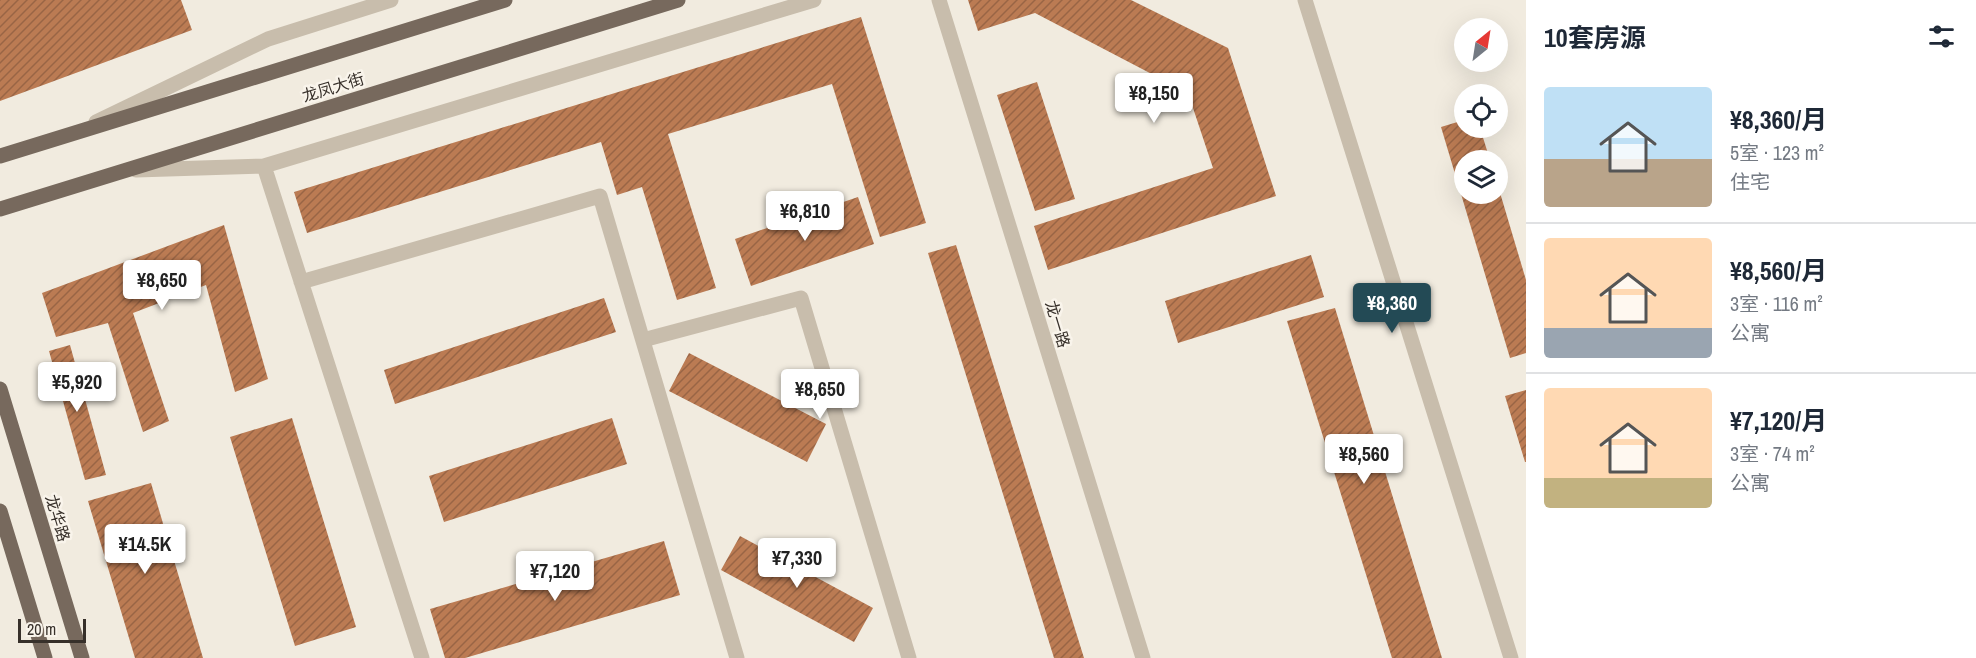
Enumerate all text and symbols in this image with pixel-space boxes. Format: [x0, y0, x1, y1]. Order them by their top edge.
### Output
north arrow [1454, 18, 1508, 72]
map controls [1454, 18, 1508, 204]
text: 10套房源 [1544, 20, 1646, 55]
icon: filters [1925, 20, 1958, 53]
street label: 龙凤大街 [299, 67, 367, 107]
pin: ¥8,150 [1105, 73, 1203, 124]
text: ¥8,150 [1129, 79, 1179, 106]
button: locate [1454, 84, 1508, 138]
text: ¥8,360/月 [1730, 102, 1827, 137]
icon: home [1592, 111, 1664, 183]
text: 5室 · 123 m² [1730, 139, 1824, 166]
button: layers [1454, 150, 1508, 204]
text: 住宅 [1730, 168, 1770, 195]
pin: ¥6,810 [756, 191, 854, 242]
text: ¥6,810 [780, 197, 830, 224]
text: ¥8,560/月 [1730, 253, 1827, 288]
pin: ¥8,650 [113, 260, 211, 311]
icon: home [1592, 262, 1664, 334]
text: ¥8,650 [137, 266, 187, 293]
pin: ¥8,360 [1343, 283, 1441, 334]
text: ¥8,360 [1367, 289, 1417, 316]
text: 3室 · 116 m² [1730, 290, 1823, 317]
street label: 龙一路 [1040, 298, 1076, 350]
text: 公寓 [1730, 319, 1770, 346]
pin: ¥5,920 [28, 362, 126, 413]
text: ¥5,920 [52, 368, 102, 395]
pin: ¥8,650 [771, 369, 869, 420]
text: ¥8,650 [795, 375, 845, 402]
text: ¥7,120/月 [1730, 403, 1827, 438]
icon: home [1592, 412, 1664, 484]
pin: ¥8,560 [1315, 434, 1413, 485]
text: ¥8,560 [1339, 440, 1389, 467]
text: 3室 · 74 m² [1730, 440, 1815, 467]
text: 公寓 [1730, 469, 1770, 496]
street label: 龙华路 [40, 492, 76, 544]
pin: ¥14.5K [96, 524, 194, 575]
text: ¥14.5K [119, 530, 171, 557]
pin: ¥7,330 [748, 538, 846, 589]
text: ¥7,330 [772, 544, 822, 571]
pin: ¥7,120 [506, 551, 604, 602]
text: ¥7,120 [530, 557, 580, 584]
scale bar [18, 616, 86, 644]
text: 20 m [27, 618, 56, 640]

